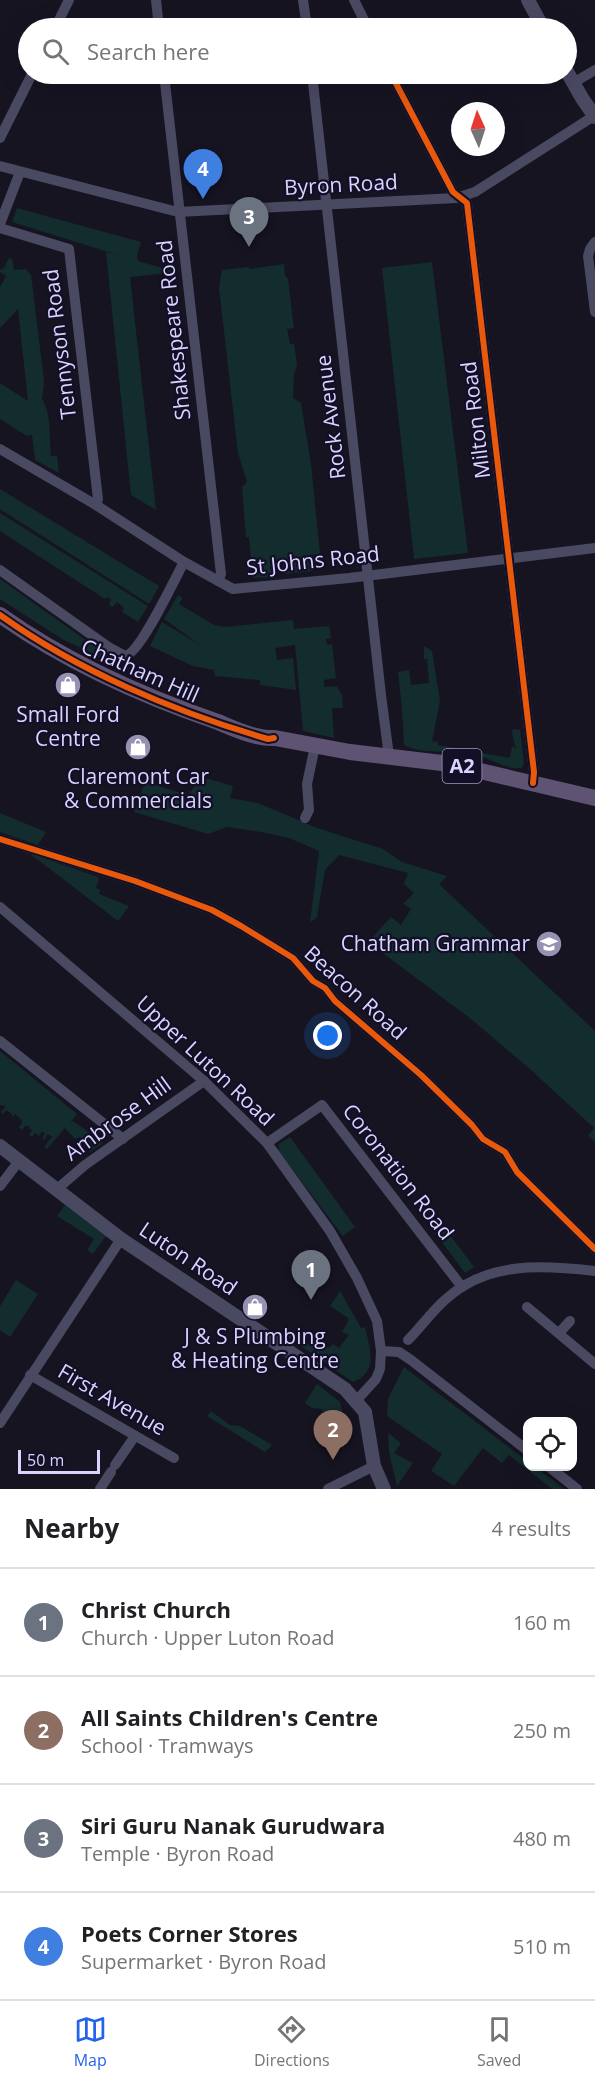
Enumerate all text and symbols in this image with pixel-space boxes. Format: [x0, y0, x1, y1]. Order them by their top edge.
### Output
search box [18, 18, 577, 84]
icon: search [39, 35, 72, 68]
text: Search here [87, 36, 210, 66]
north arrow [451, 102, 505, 156]
pin: 4 [184, 150, 222, 199]
street label: Byron Road [283, 167, 398, 201]
pin: 3 [230, 198, 268, 247]
street label: Shakespeare Road [150, 239, 196, 422]
street label: Tennyson Road [36, 268, 82, 421]
street label: Rock Avenue [308, 353, 352, 481]
street label: Milton Road [454, 360, 496, 480]
street label: St Johns Road [245, 539, 381, 581]
street label: Chatham Hill [77, 632, 204, 709]
shop icon: Small Ford Centre [53, 670, 83, 700]
place label: Small Ford Centre [16, 700, 120, 752]
shop icon: Claremont Car & Commercials [123, 732, 153, 762]
road number: A2 [442, 749, 482, 783]
place label: Claremont Car & Commercials [64, 762, 212, 814]
place label: Chatham Grammar [341, 929, 530, 957]
school or university icon: Chatham Grammar [534, 929, 564, 959]
street label: Beacon Road [299, 939, 413, 1046]
street label: Upper Luton Road [131, 989, 281, 1132]
your location [313, 1021, 342, 1050]
street label: Ambrose Hill [58, 1070, 176, 1166]
street label: Coronation Road [337, 1098, 461, 1245]
street label: Luton Road [134, 1215, 243, 1301]
pin: 1 [292, 1250, 330, 1300]
shop icon: J & S Plumbing & Heating Centre [240, 1292, 270, 1322]
place label: J & S Plumbing & Heating Centre [171, 1322, 339, 1374]
street label: First Avenue [53, 1357, 172, 1441]
pin: 2 [314, 1410, 352, 1460]
map controls [523, 1417, 577, 1471]
button: locate [523, 1417, 577, 1471]
scale bar [18, 1447, 100, 1474]
text: 50 m [27, 1449, 64, 1471]
text: Nearby [24, 1510, 119, 1546]
text: 4 results [491, 1515, 571, 1542]
text: Christ Church [81, 1594, 231, 1624]
text: 1 [38, 1609, 49, 1636]
text: 160 m [513, 1609, 571, 1636]
text: Church · Upper Luton Road [81, 1624, 335, 1651]
text: All Saints Children's Centre [81, 1702, 378, 1732]
text: 2 [38, 1717, 49, 1744]
text: 250 m [513, 1717, 571, 1744]
text: School · Tramways [81, 1732, 254, 1759]
text: Siri Guru Nanak Gurudwara [81, 1810, 385, 1840]
text: 3 [38, 1825, 49, 1852]
text: 480 m [513, 1825, 571, 1852]
text: Temple · Byron Road [81, 1840, 274, 1867]
text: Poets Corner Stores [81, 1918, 298, 1948]
text: 4 [38, 1933, 49, 1960]
text: 510 m [513, 1933, 571, 1960]
text: Supermarket · Byron Road [81, 1948, 327, 1975]
tab: Map [74, 2013, 107, 2071]
tab: Directions [254, 2013, 330, 2071]
tab: Saved [477, 2013, 521, 2071]

